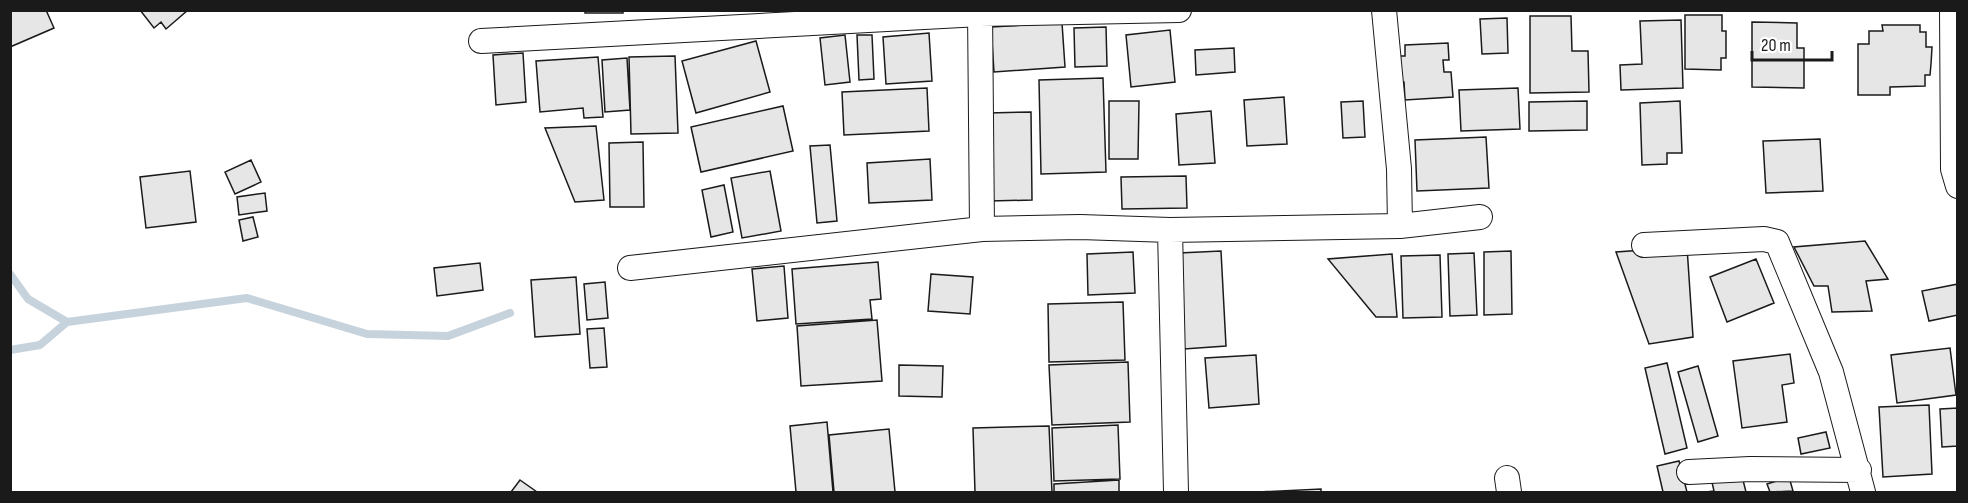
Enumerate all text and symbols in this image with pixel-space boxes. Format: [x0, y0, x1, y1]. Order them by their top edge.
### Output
scale bar [1752, 24, 1832, 62]
text: 20 m [1761, 35, 1791, 56]

